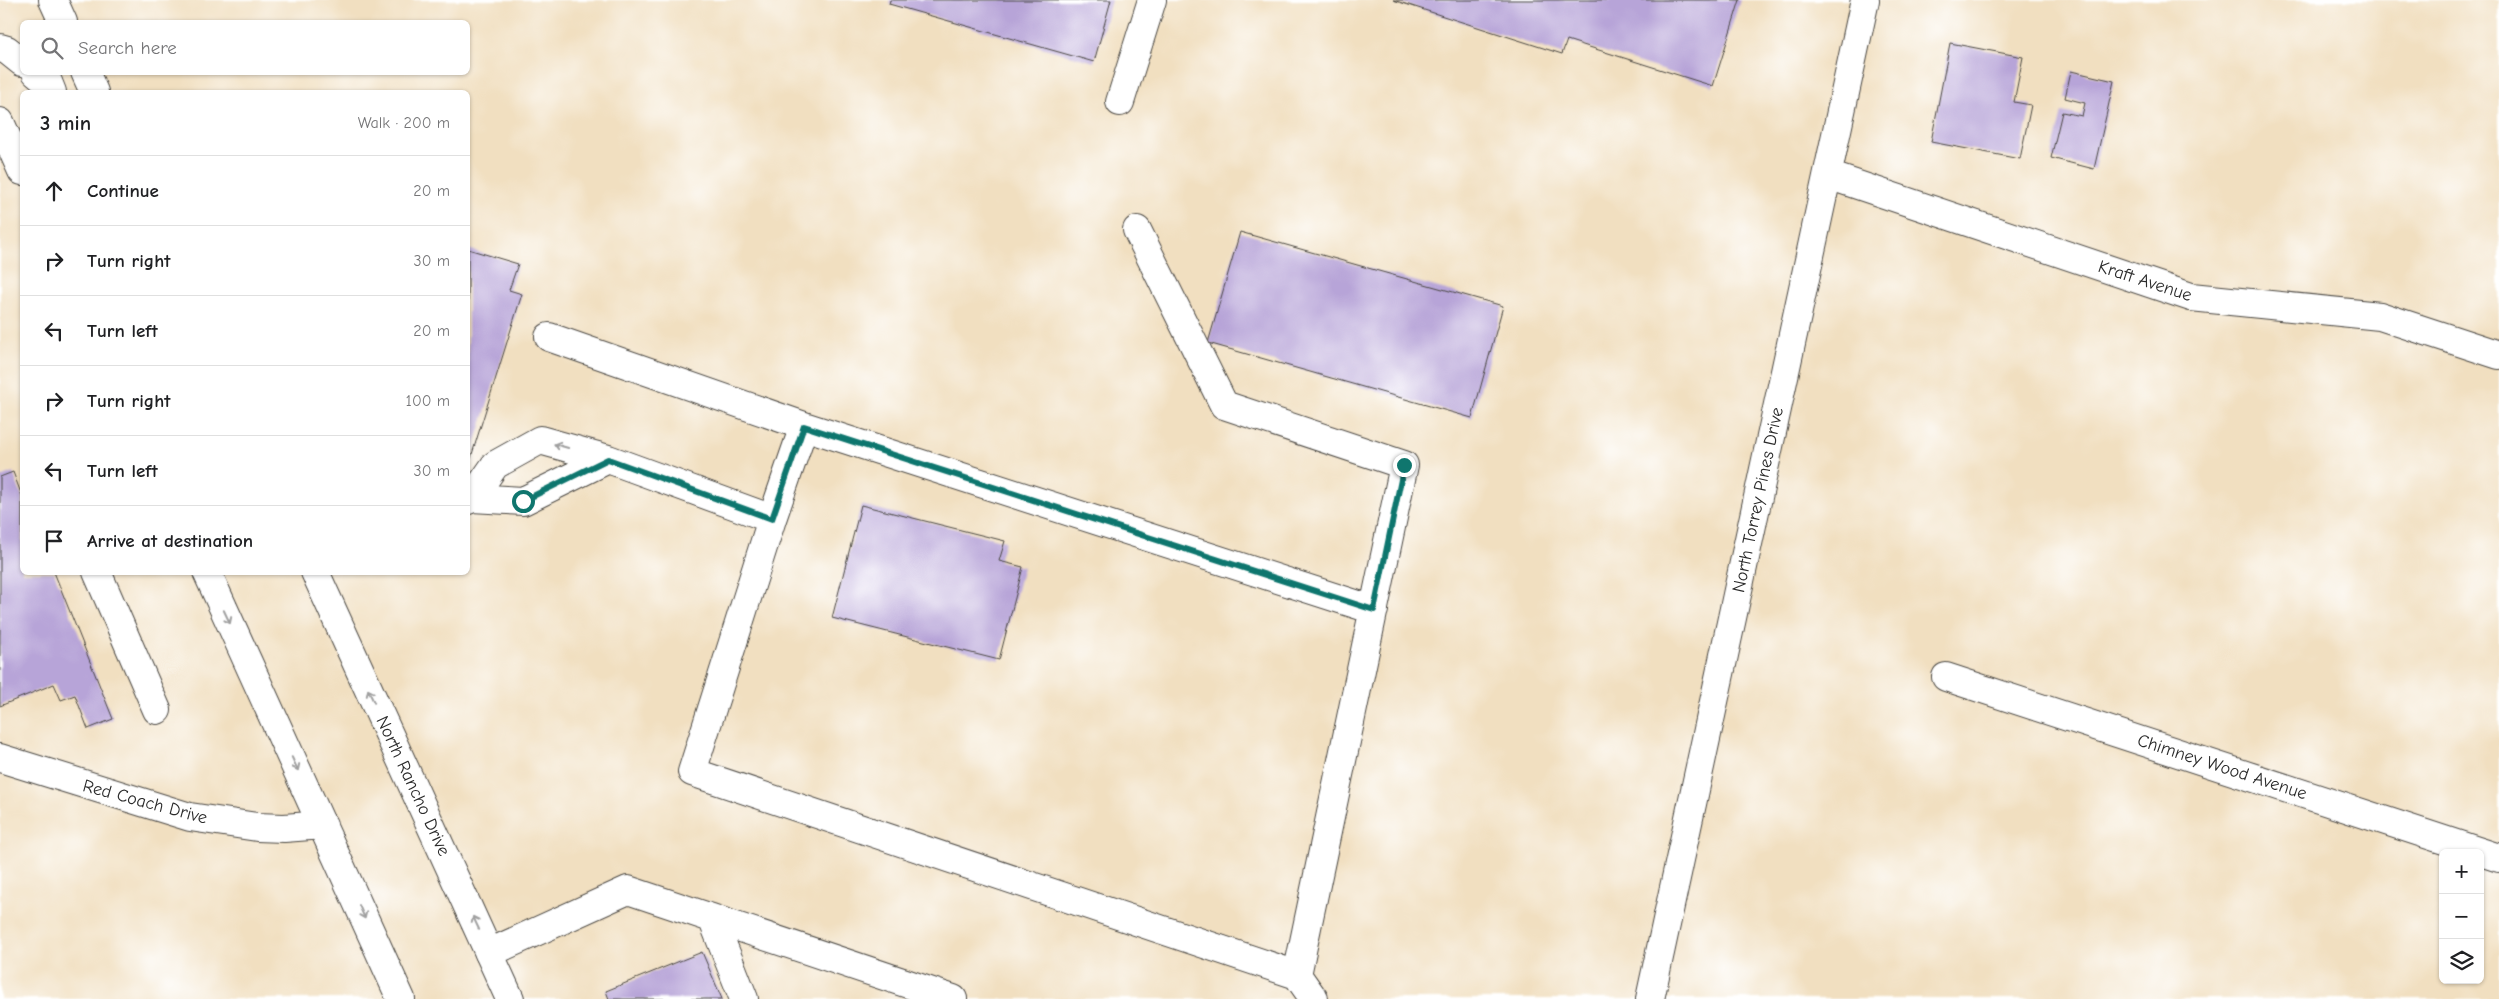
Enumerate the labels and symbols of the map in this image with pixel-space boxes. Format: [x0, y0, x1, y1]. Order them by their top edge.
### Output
street label: Kraft Avenue [2096, 256, 2194, 306]
street label: North Torrey Pines Drive [1728, 405, 1788, 595]
one-way arrow [554, 440, 570, 450]
route end [1393, 454, 1416, 477]
route start [512, 490, 535, 513]
one-way arrow [223, 609, 233, 624]
one-way arrow [366, 689, 376, 704]
street label: North Rancho Drive [371, 713, 455, 859]
street label: Chimney Wood Avenue [2135, 730, 2309, 804]
one-way arrow [291, 757, 301, 772]
street label: Red Coach Drive [80, 775, 210, 829]
one-way arrow [358, 904, 368, 919]
one-way arrow [470, 916, 480, 931]

